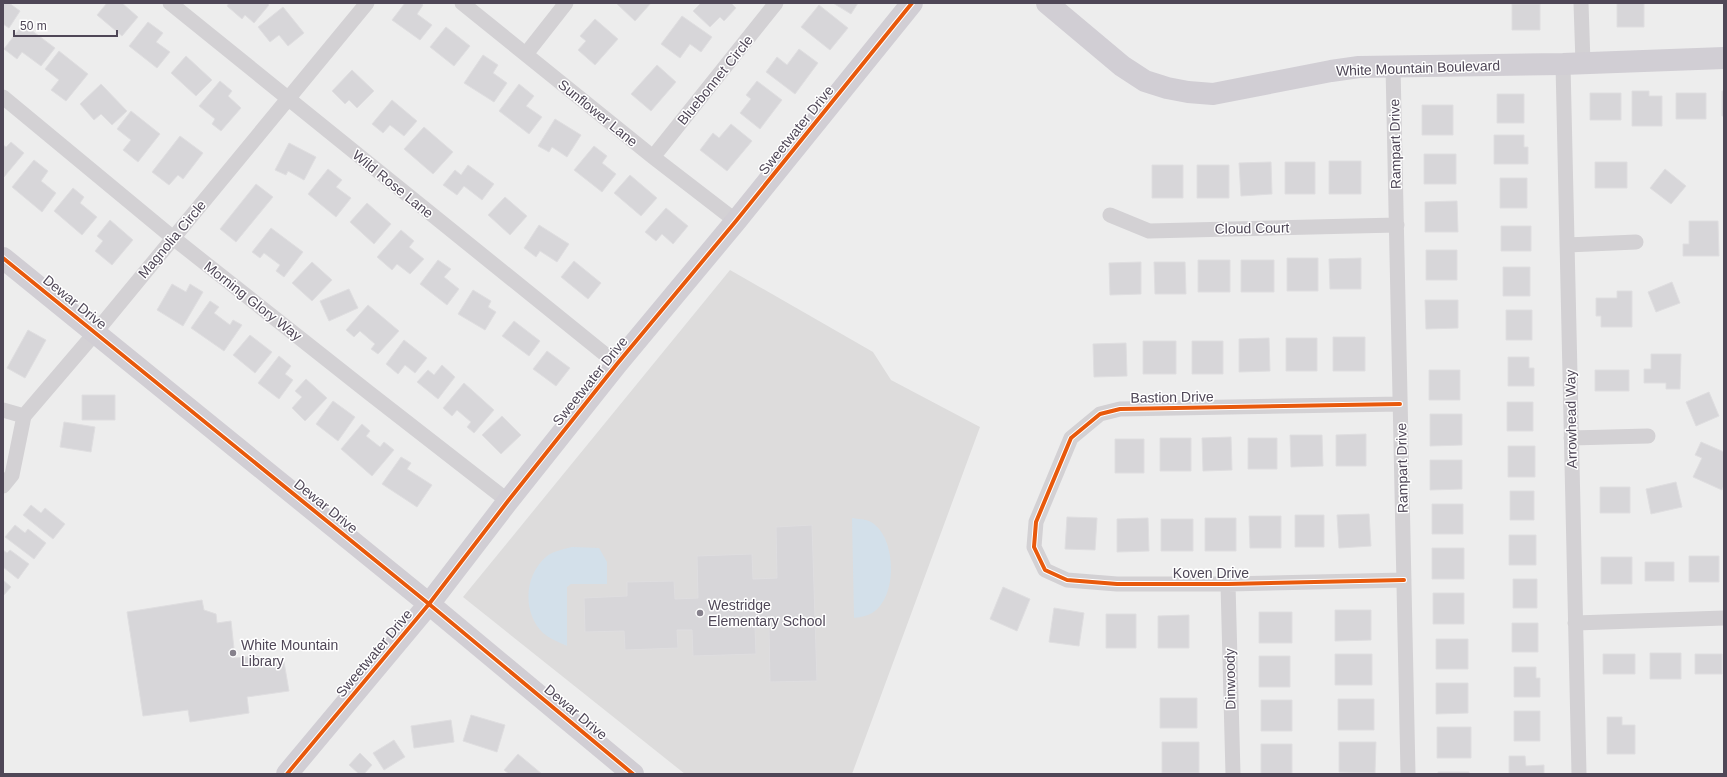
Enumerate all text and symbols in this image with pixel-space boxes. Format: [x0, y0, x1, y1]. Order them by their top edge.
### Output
scale bar [14, 12, 117, 38]
text: 50 m [20, 19, 47, 33]
street label: Bluebonnet Circle [674, 32, 756, 128]
street label: White Mountain Boulevard [1336, 57, 1500, 79]
street label: Sunflower Lane [555, 76, 641, 150]
street label: Sweetwater Drive [755, 82, 837, 178]
street label: Rampart Drive [1386, 99, 1404, 189]
street label: Wild Rose Lane [350, 147, 437, 221]
street label: Magnolia Circle [135, 197, 209, 281]
street label: Cloud Court [1215, 219, 1290, 237]
street label: Morning Glory Way [201, 258, 305, 344]
street label: Dewar Drive [40, 272, 110, 333]
street label: Sweetwater Drive [549, 333, 631, 429]
street label: Arrowhead Way [1562, 369, 1580, 469]
street label: Bastion Drive [1130, 388, 1214, 406]
street label: Rampart Drive [1393, 423, 1411, 513]
street label: Dewar Drive [291, 476, 361, 537]
street label: Koven Drive [1173, 565, 1249, 581]
place label: Westridge Elementary School [708, 597, 826, 629]
street label: Sweetwater Drive [333, 606, 416, 700]
marker: Westridge Elementary School [695, 608, 705, 618]
place label: White Mountain Library [241, 637, 338, 669]
marker: White Mountain Library [228, 648, 238, 658]
street label: Dinwoody [1221, 648, 1239, 710]
street label: Dewar Drive [541, 681, 611, 743]

